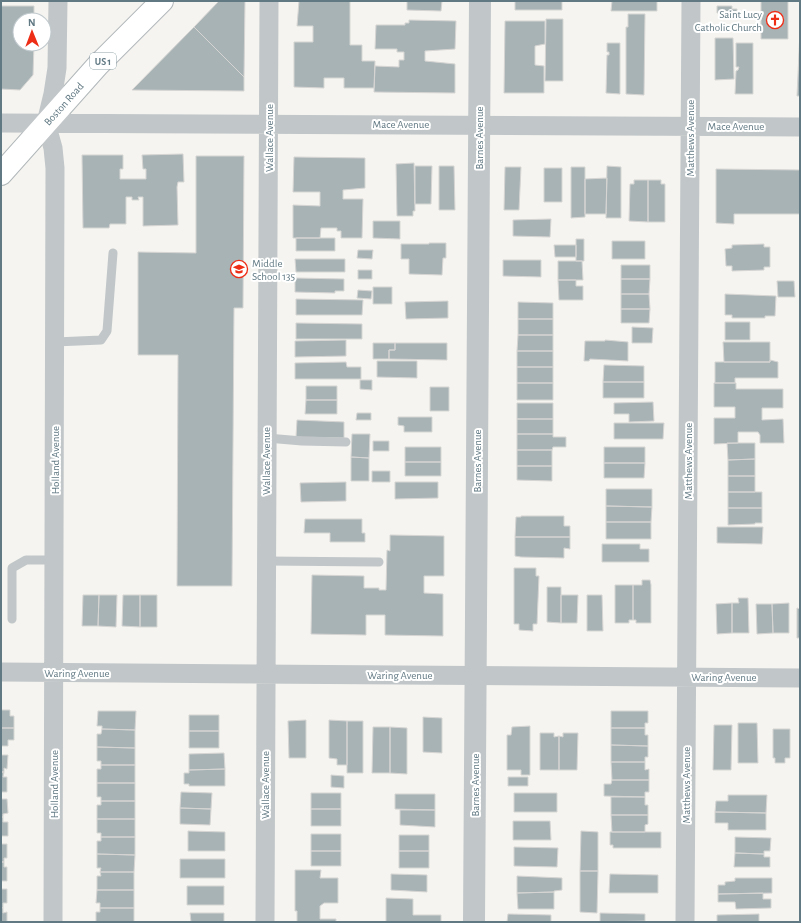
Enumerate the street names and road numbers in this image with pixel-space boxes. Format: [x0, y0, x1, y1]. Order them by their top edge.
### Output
road number: US 1 [90, 53, 116, 69]
street label: Boston Road [42, 80, 86, 128]
street label: Matthews Avenue [685, 100, 696, 176]
street label: Wallace Avenue [264, 104, 275, 172]
street label: Barnes Avenue [474, 106, 485, 170]
street label: Mace Avenue [373, 119, 429, 130]
street label: Mace Avenue [708, 121, 764, 132]
street label: Matthews Avenue [683, 423, 694, 499]
street label: Holland Avenue [50, 426, 61, 494]
street label: Wallace Avenue [261, 427, 272, 495]
street label: Barnes Avenue [472, 429, 483, 493]
street label: Waring Avenue [44, 668, 110, 679]
street label: Waring Avenue [367, 670, 433, 681]
street label: Waring Avenue [691, 672, 757, 683]
street label: Matthews Avenue [681, 747, 692, 823]
street label: Holland Avenue [49, 750, 60, 818]
street label: Wallace Avenue [260, 751, 271, 819]
street label: Barnes Avenue [470, 753, 481, 817]

